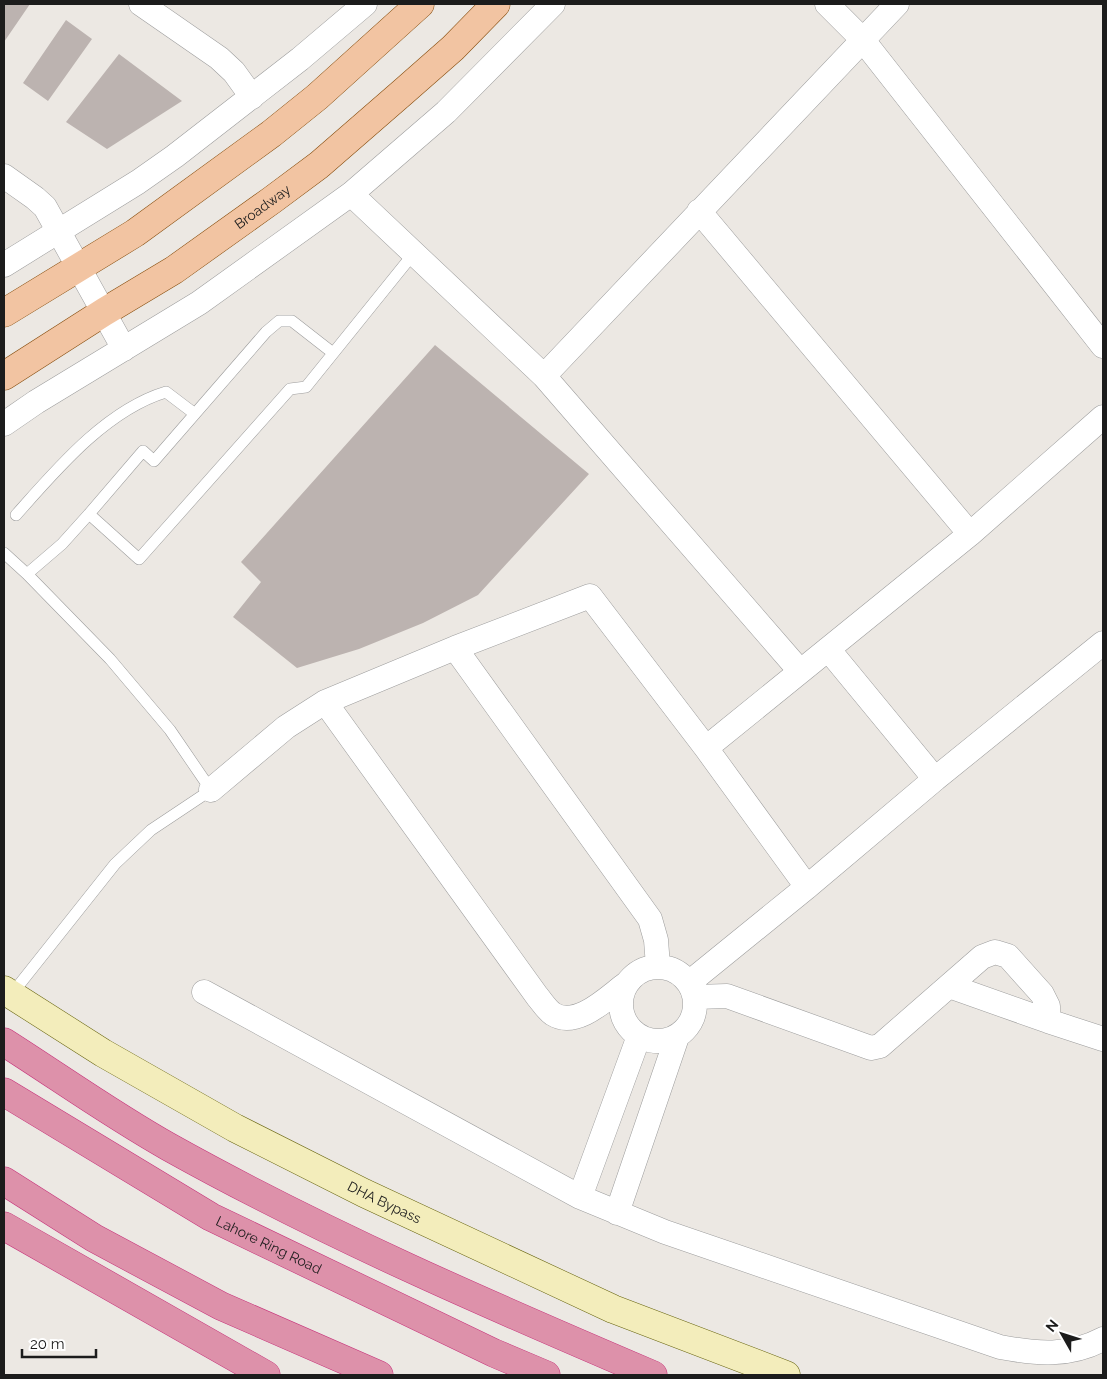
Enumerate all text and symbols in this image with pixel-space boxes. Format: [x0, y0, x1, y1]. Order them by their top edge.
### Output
street label: Broadway [231, 181, 294, 232]
street label: DHA Bypass [345, 1178, 424, 1227]
street label: Lahore Ring Road [214, 1213, 324, 1277]
north arrow [1037, 1309, 1087, 1359]
text: N [1042, 1317, 1061, 1335]
scale bar [22, 1326, 96, 1358]
text: 20 m [30, 1335, 65, 1353]

